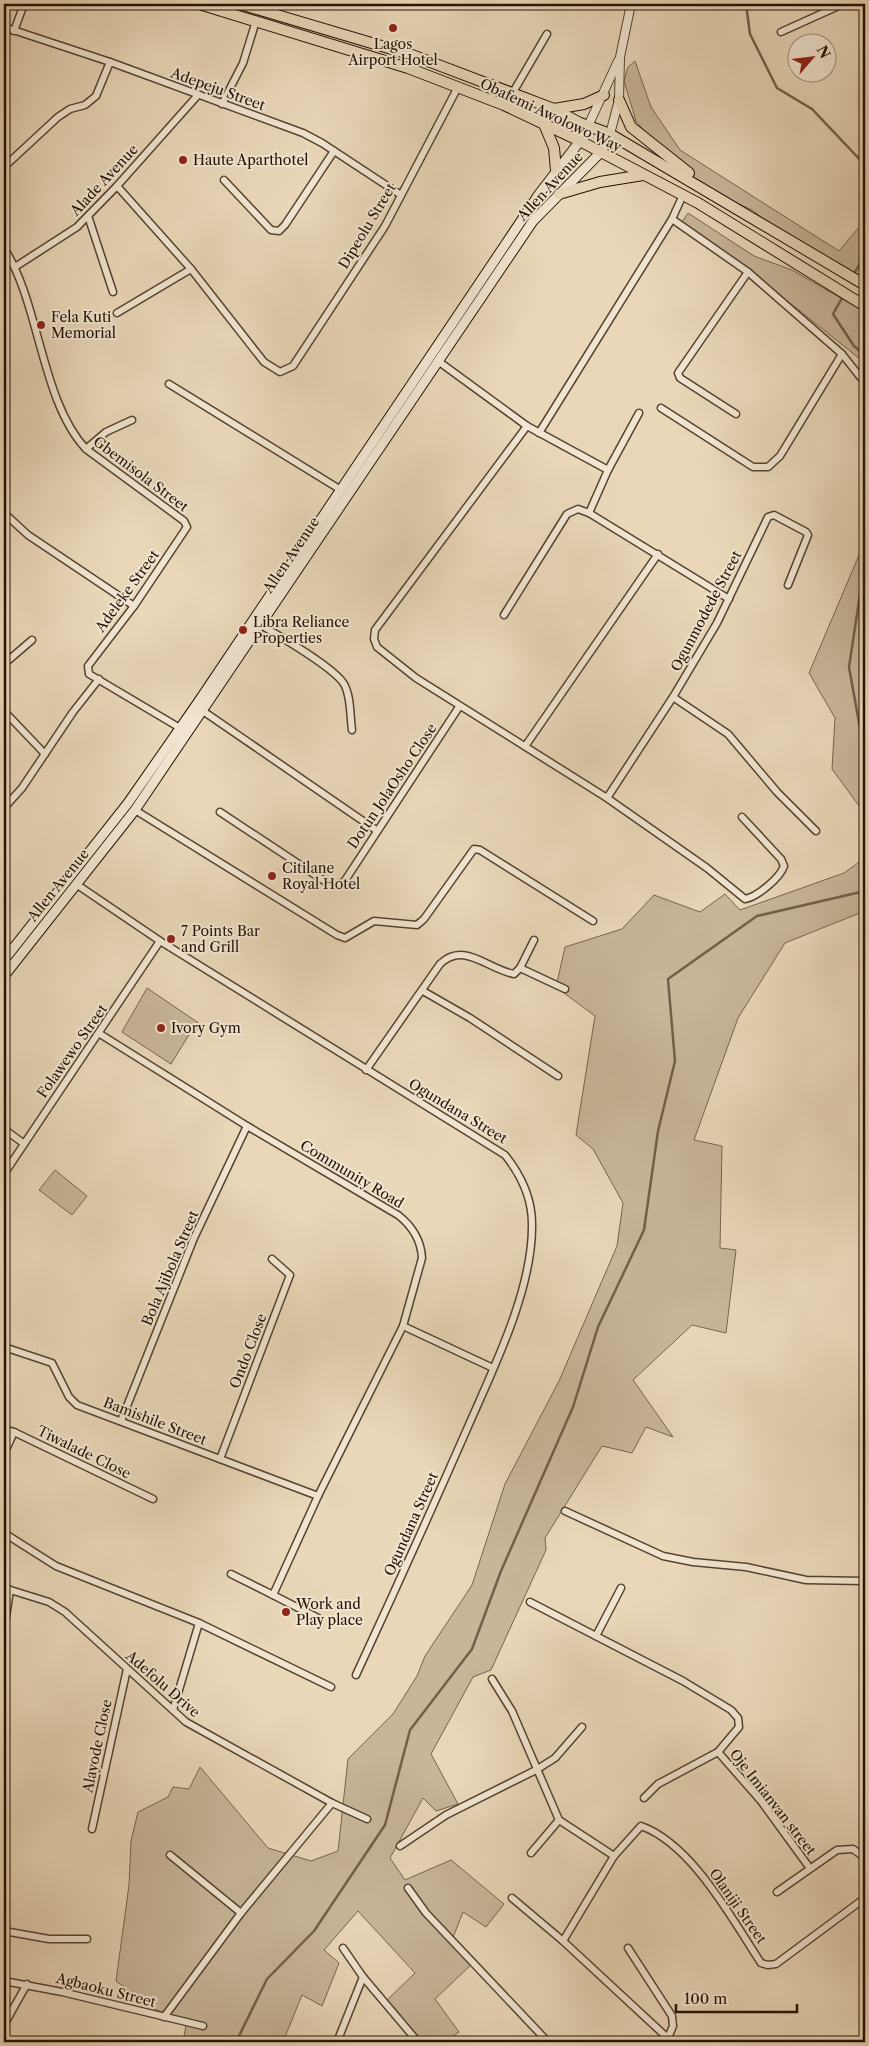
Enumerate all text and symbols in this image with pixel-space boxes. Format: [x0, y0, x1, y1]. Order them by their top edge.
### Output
marker: Lagos Airport Hotel [387, 22, 399, 34]
north arrow [786, 32, 836, 82]
place label: Lagos Airport Hotel [347, 35, 438, 69]
text: N [813, 42, 834, 61]
street label: Adepeju Street [167, 63, 268, 114]
street label: Obafemi Awolowo Way [477, 74, 625, 156]
street label: Alade Avenue [66, 140, 142, 220]
street label: Allen Avenue [513, 147, 587, 225]
place label: Haute Aparthotel [193, 151, 308, 169]
marker: Haute Aparthotel [177, 154, 189, 166]
street label: Dipeolu Street [334, 180, 400, 272]
place label: Fela Kuti Memorial [51, 308, 116, 342]
marker: Fela Kuti Memorial [35, 319, 47, 331]
street label: Gbemisola Street [90, 432, 192, 516]
street label: Allen Avenue [258, 513, 323, 597]
street label: Adeleke Street [91, 546, 163, 636]
street label: Ogunmodede Street [667, 548, 745, 674]
place label: Libra Reliance Properties [253, 613, 350, 647]
marker: Libra Reliance Properties [237, 624, 249, 636]
street label: Dotun JolaOsho Close [343, 720, 441, 852]
street label: Allen Avenue [23, 845, 93, 926]
place label: Citilane Royal Hotel [282, 859, 360, 893]
marker: Citilane Royal Hotel [266, 870, 278, 882]
place label: 7 Points Bar and Grill [181, 922, 260, 956]
marker: 7 Points Bar and Grill [165, 933, 177, 945]
street label: Folawewo Street [33, 1001, 111, 1101]
place label: Ivory Gym [171, 1019, 241, 1037]
marker: Ivory Gym [155, 1022, 167, 1034]
street label: Ogundana Street [406, 1075, 511, 1147]
street label: Community Road [297, 1136, 408, 1212]
street label: Bola Ajibola Street [138, 1208, 202, 1328]
street label: Ondo Close [225, 1311, 271, 1391]
street label: Bamishile Street [101, 1393, 209, 1449]
street label: Tiwalade Close [34, 1422, 134, 1483]
street label: Ogundana Street [380, 1469, 442, 1579]
place label: Work and Play place [295, 1595, 363, 1629]
marker: Work and Play place [280, 1606, 292, 1618]
street label: Adefolu Drive [121, 1646, 204, 1721]
street label: Alayode Close [78, 1697, 116, 1795]
street label: Oje Imianvan street [726, 1745, 820, 1859]
street label: Olaniji Street [705, 1865, 771, 1947]
street label: Agbaoku Street [53, 1969, 158, 2011]
scale bar [676, 1981, 798, 2013]
text: 100 m [684, 1989, 727, 2008]

